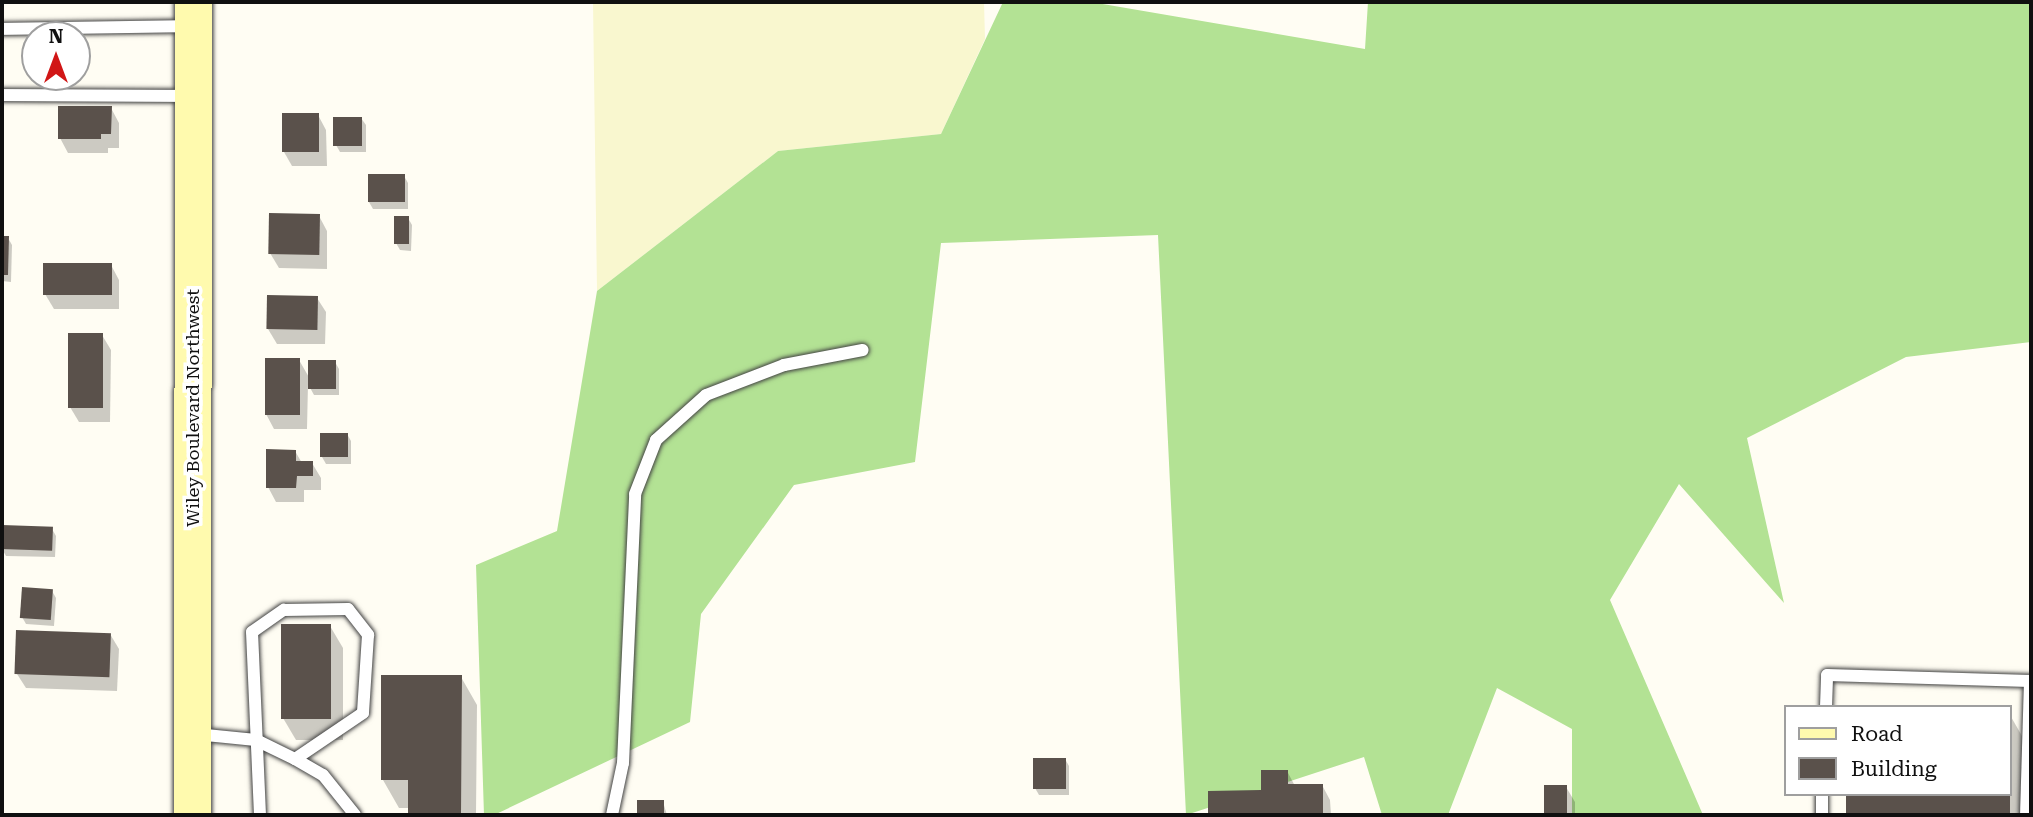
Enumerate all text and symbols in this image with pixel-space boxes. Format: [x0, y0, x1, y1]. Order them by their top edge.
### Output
north arrow [21, 21, 91, 91]
text: N [49, 25, 63, 48]
street label: Wiley Boulevard Northwest [182, 289, 204, 527]
legend [1784, 705, 2012, 796]
text: Road [1851, 722, 1903, 746]
text: Building [1851, 757, 1937, 781]

